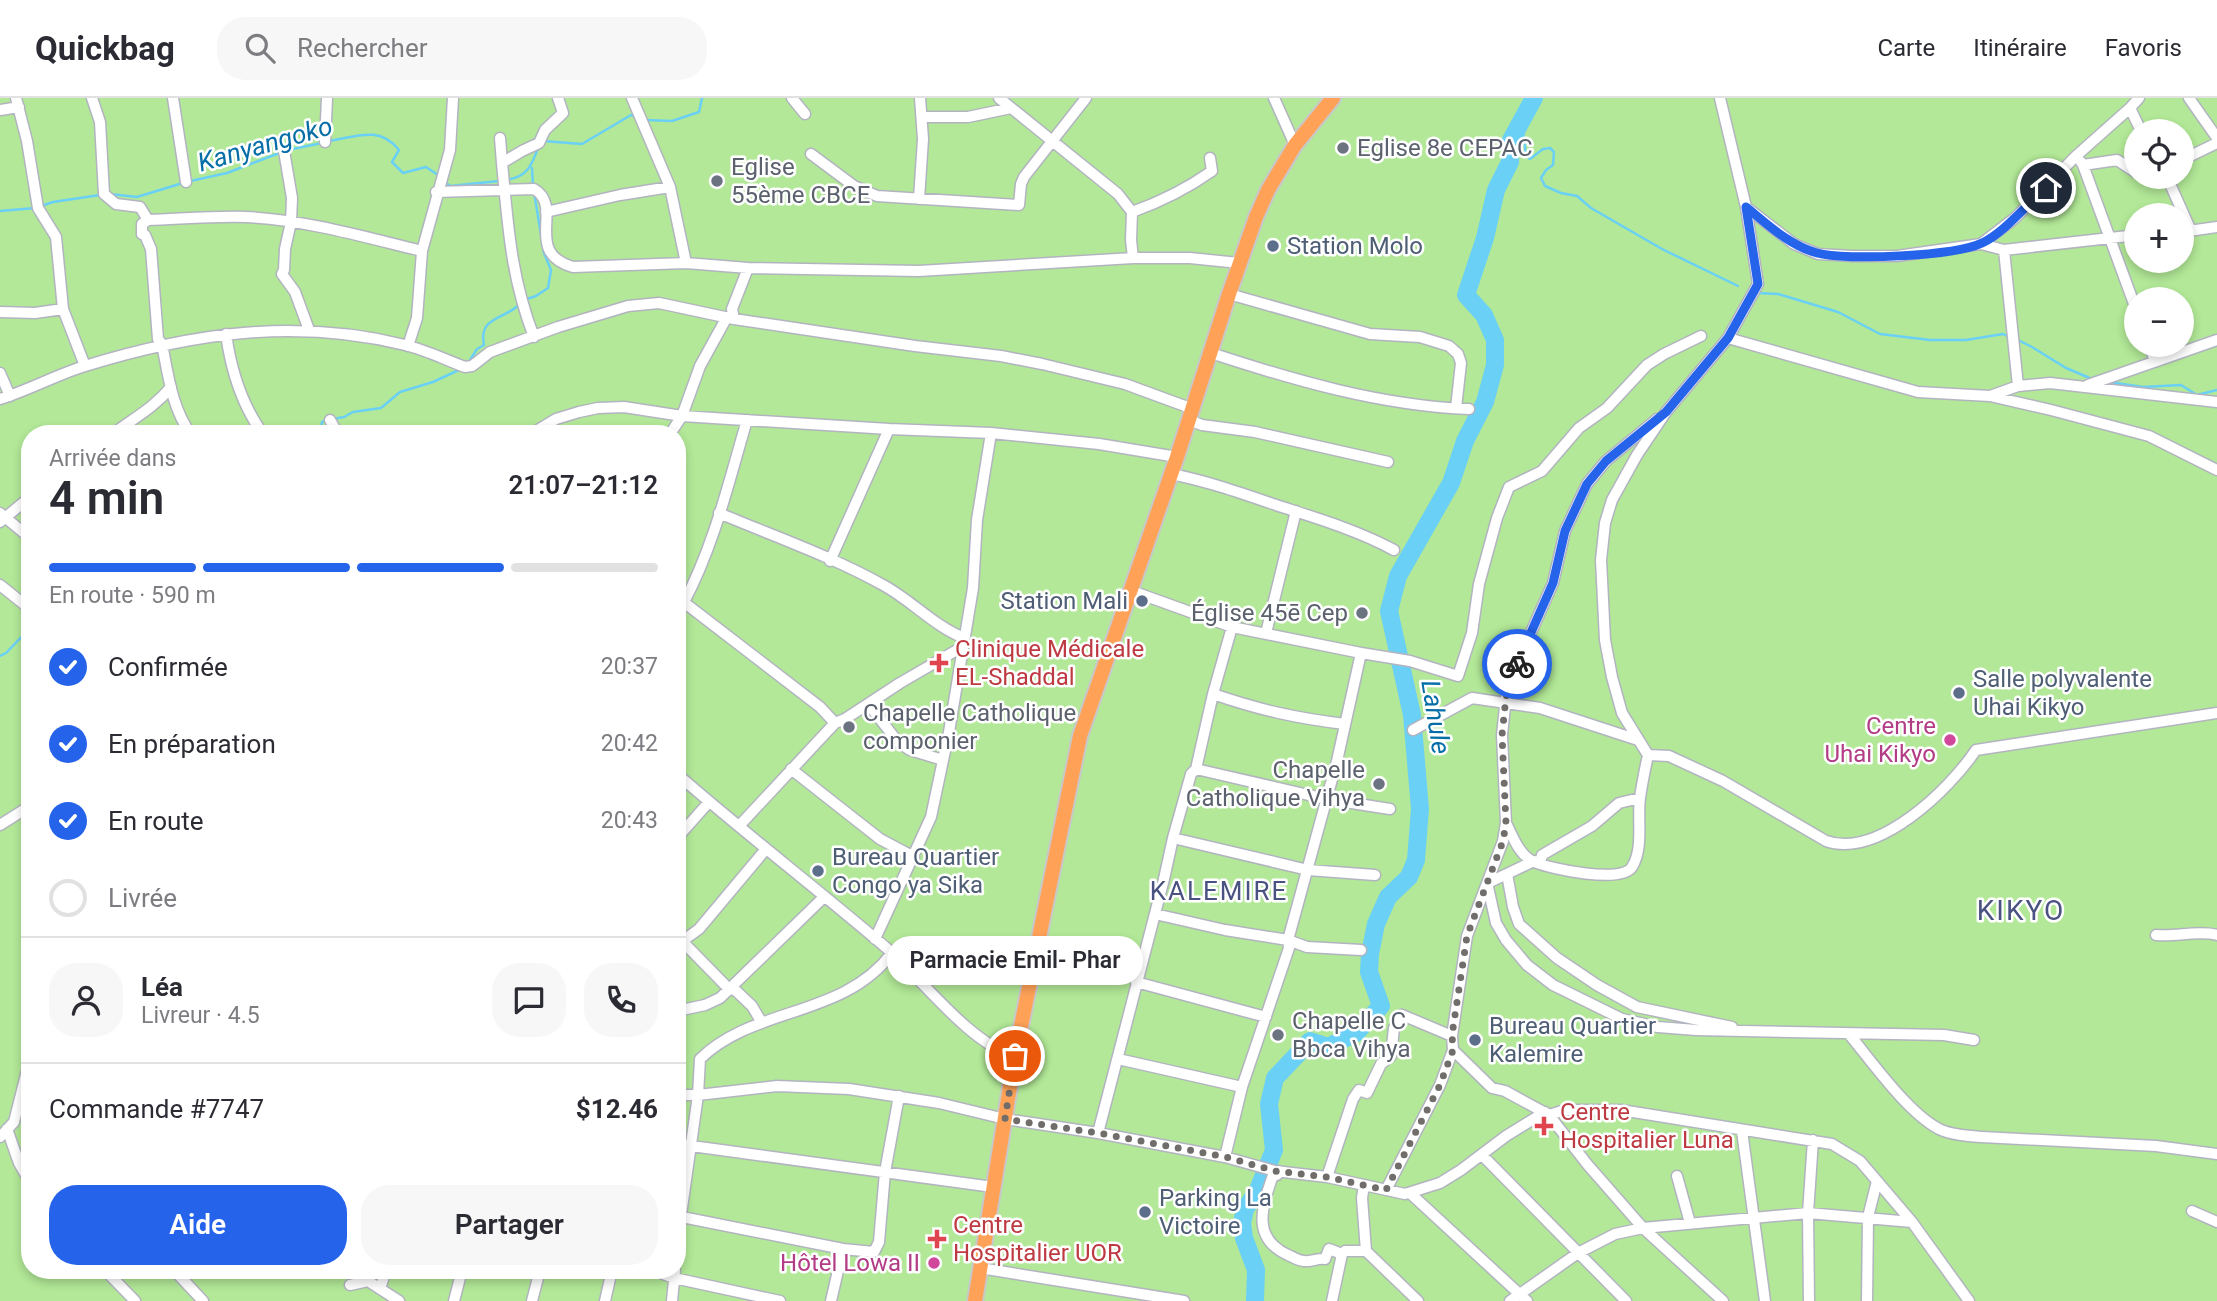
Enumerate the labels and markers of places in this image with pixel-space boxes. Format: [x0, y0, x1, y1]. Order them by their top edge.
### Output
place label: Eglise 8e CEPAC [1357, 134, 1533, 162]
marker: Eglise 8e CEPAC [1335, 140, 1351, 156]
place label: Eglise 55ème CBCE [731, 153, 870, 209]
pin [2016, 158, 2076, 218]
marker: Eglise 55ème CBCE [709, 173, 725, 189]
place label: Station Molo [1287, 232, 1423, 260]
marker: Station Molo [1265, 238, 1281, 254]
place label: Station Mali [1001, 587, 1128, 615]
marker: Station Mali [1134, 593, 1150, 609]
place label: Église 45ē Cep [1191, 599, 1348, 627]
marker: Église 45ē Cep [1354, 605, 1370, 621]
place label: Clinique Médicale EL-Shaddal [955, 635, 1144, 691]
marker: Clinique Médicale EL-Shaddal [929, 653, 949, 673]
place label: Salle polyvalente Uhai Kikyo [1973, 665, 2152, 721]
marker: Salle polyvalente Uhai Kikyo [1951, 685, 1967, 701]
place label: Chapelle Catholique componier [863, 699, 1076, 755]
place label: Centre Uhai Kikyo [1824, 712, 1936, 768]
marker: Chapelle Catholique componier [841, 719, 857, 735]
marker: Centre Uhai Kikyo [1942, 732, 1958, 748]
place label: Chapelle Catholique Vihya [1186, 756, 1365, 812]
marker: Chapelle Catholique Vihya [1371, 776, 1387, 792]
place label: Bureau Quartier Congo ya Sika [832, 843, 999, 899]
marker: Bureau Quartier Congo ya Sika [810, 863, 826, 879]
callout: Parmacie Emil- Phar [887, 937, 1143, 986]
place label: Chapelle C Bbca Vihya [1292, 1007, 1411, 1063]
place label: Bureau Quartier Kalemire [1489, 1012, 1656, 1068]
pin [985, 1026, 1045, 1086]
marker: Chapelle C Bbca Vihya [1270, 1027, 1286, 1043]
marker: Bureau Quartier Kalemire [1467, 1032, 1483, 1048]
place label: Centre Hospitalier Luna [1560, 1098, 1734, 1154]
marker: Centre Hospitalier Luna [1534, 1116, 1554, 1136]
place label: Parking La Victoire [1159, 1184, 1272, 1240]
marker: Parking La Victoire [1137, 1204, 1153, 1220]
place label: Centre Hospitalier UOR [953, 1211, 1122, 1267]
marker: Centre Hospitalier UOR [927, 1229, 947, 1249]
place label: Hôtel Lowa II [780, 1249, 920, 1277]
marker: Hôtel Lowa II [926, 1255, 942, 1271]

